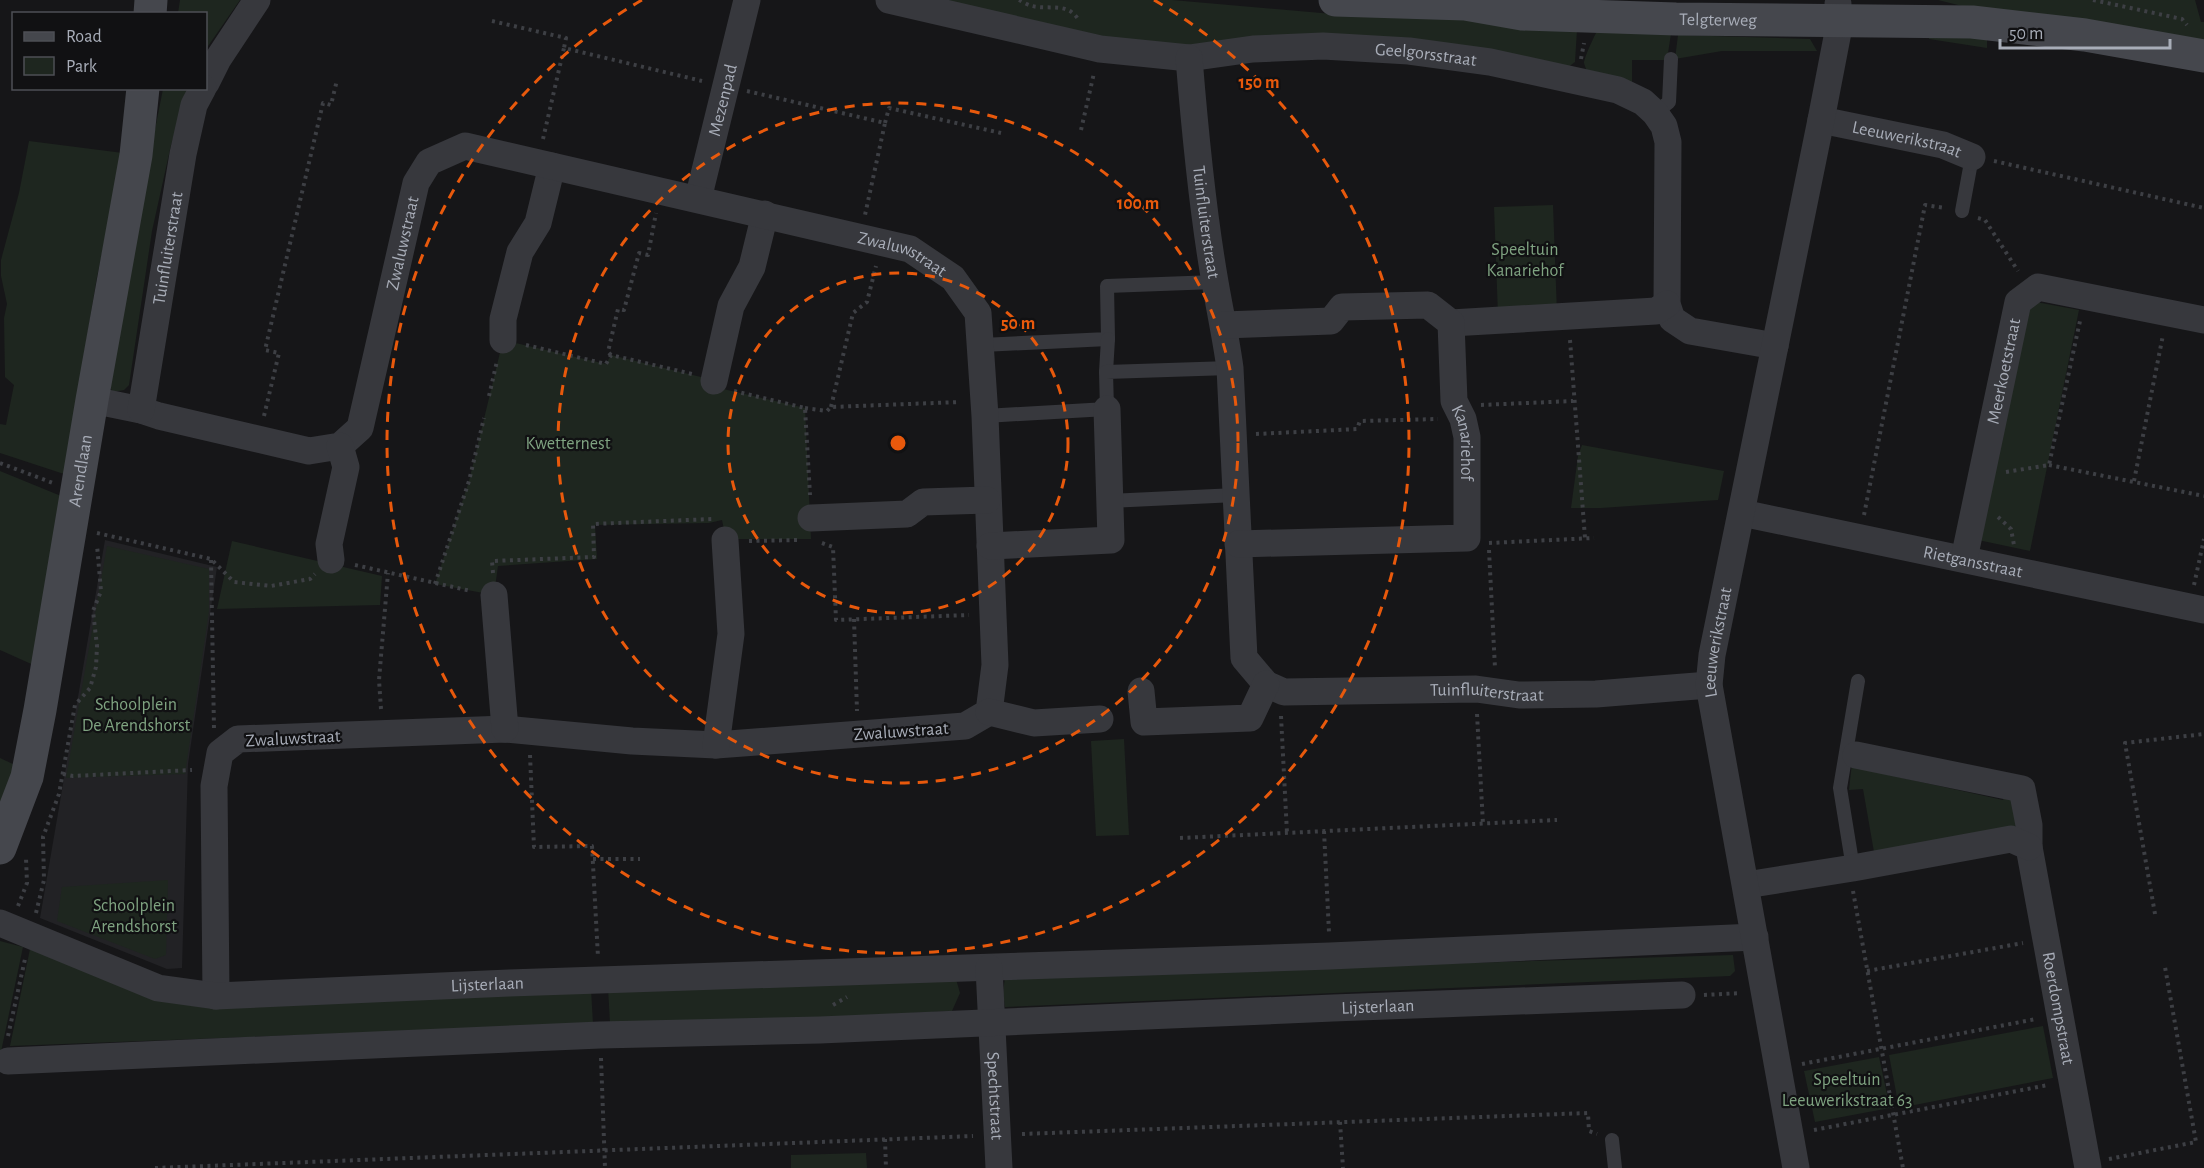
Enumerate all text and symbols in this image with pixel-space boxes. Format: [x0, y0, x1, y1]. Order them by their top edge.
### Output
street label: Telgterweg [1679, 11, 1757, 30]
legend [12, 12, 207, 90]
scale bar [2000, 12, 2170, 50]
text: 50 m [2009, 25, 2043, 43]
text: Road [66, 28, 102, 46]
street label: Geelgorsstraat [1375, 41, 1478, 70]
text: Park [66, 58, 98, 76]
street label: Mezenpad [706, 62, 741, 138]
text: 150 m [1239, 74, 1279, 92]
street label: Leeuwerikstraat [1850, 119, 1964, 162]
street label: Tuinfluiterstraat [1189, 165, 1222, 280]
street label: Tuinfluiterstraat [150, 190, 187, 306]
street label: Zwaluwstraat [384, 195, 423, 292]
text: 100 m [1117, 195, 1159, 213]
street label: Zwaluwstraat [856, 229, 950, 281]
park label: Speeltuin Kanariehof [1487, 241, 1565, 280]
text: 50 m [1001, 315, 1035, 333]
street label: Meerkoetstraat [1985, 317, 2024, 426]
street label: Kanariehof [1447, 402, 1475, 482]
street label: Arendlaan [66, 433, 96, 508]
centre of rings [888, 433, 908, 453]
park label: Kwetternest [526, 435, 611, 453]
street label: Rietgansstraat [1921, 543, 2024, 582]
street label: Leeuwerikstraat [1701, 586, 1736, 699]
street label: Tuinfluiterstraat [1430, 681, 1544, 705]
park label: Schoolplein De Arendshorst [82, 696, 191, 735]
street label: Zwaluwstraat [853, 720, 949, 744]
street label: Zwaluwstraat [245, 728, 341, 750]
park label: Schoolplein Arendshorst [91, 897, 177, 936]
street label: Roerdompstraat [2038, 951, 2077, 1066]
street label: Lijsterlaan [450, 975, 524, 996]
street label: Lijsterlaan [1341, 997, 1415, 1018]
street label: Spechtstraat [983, 1051, 1006, 1141]
park label: Speeltuin Leeuwerikstraat 63 [1782, 1071, 1912, 1110]

